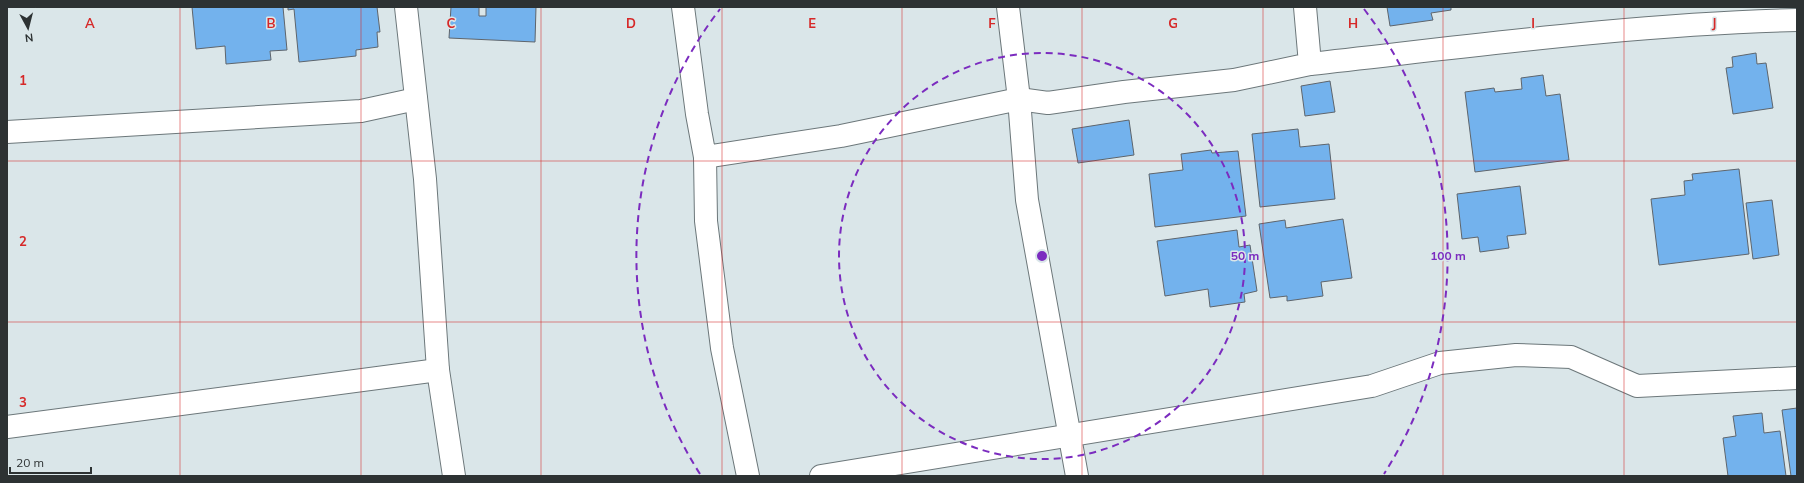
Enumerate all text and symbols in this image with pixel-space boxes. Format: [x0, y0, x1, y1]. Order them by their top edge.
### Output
north arrow [8, 8, 48, 48]
text: A [85, 15, 95, 31]
text: B [267, 15, 276, 31]
text: C [447, 15, 456, 31]
text: D [626, 15, 636, 31]
text: E [808, 15, 816, 31]
text: F [988, 15, 996, 31]
text: G [1168, 15, 1178, 31]
text: H [1348, 15, 1358, 31]
text: I [1531, 15, 1535, 31]
text: J [1712, 15, 1716, 31]
text: N [24, 30, 34, 45]
text: 1 [19, 72, 27, 88]
text: 2 [19, 233, 27, 249]
text: 50 m [1231, 248, 1259, 263]
text: 100 m [1430, 248, 1466, 263]
centre of rings [1035, 249, 1049, 263]
text: 3 [19, 394, 27, 410]
scale bar [10, 449, 91, 475]
text: 20 m [16, 455, 44, 470]

